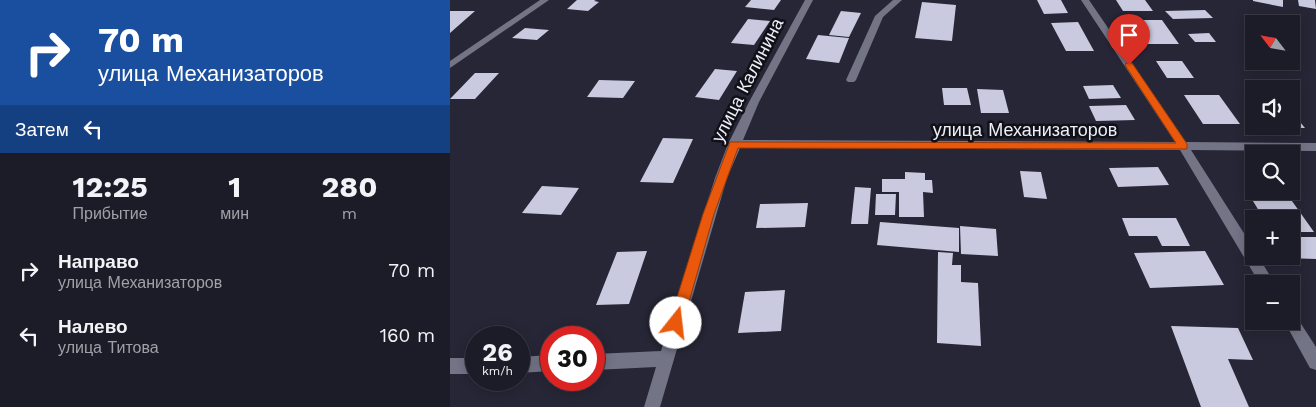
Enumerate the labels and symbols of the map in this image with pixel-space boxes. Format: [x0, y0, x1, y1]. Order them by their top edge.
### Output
street label: улица Калинина [707, 13, 788, 146]
pin [1108, 14, 1150, 65]
north arrow [1245, 15, 1300, 70]
street label: улица Механизаторов [933, 119, 1117, 140]
position arrow [649, 296, 701, 348]
speed limit sign: 30 [540, 326, 605, 391]

